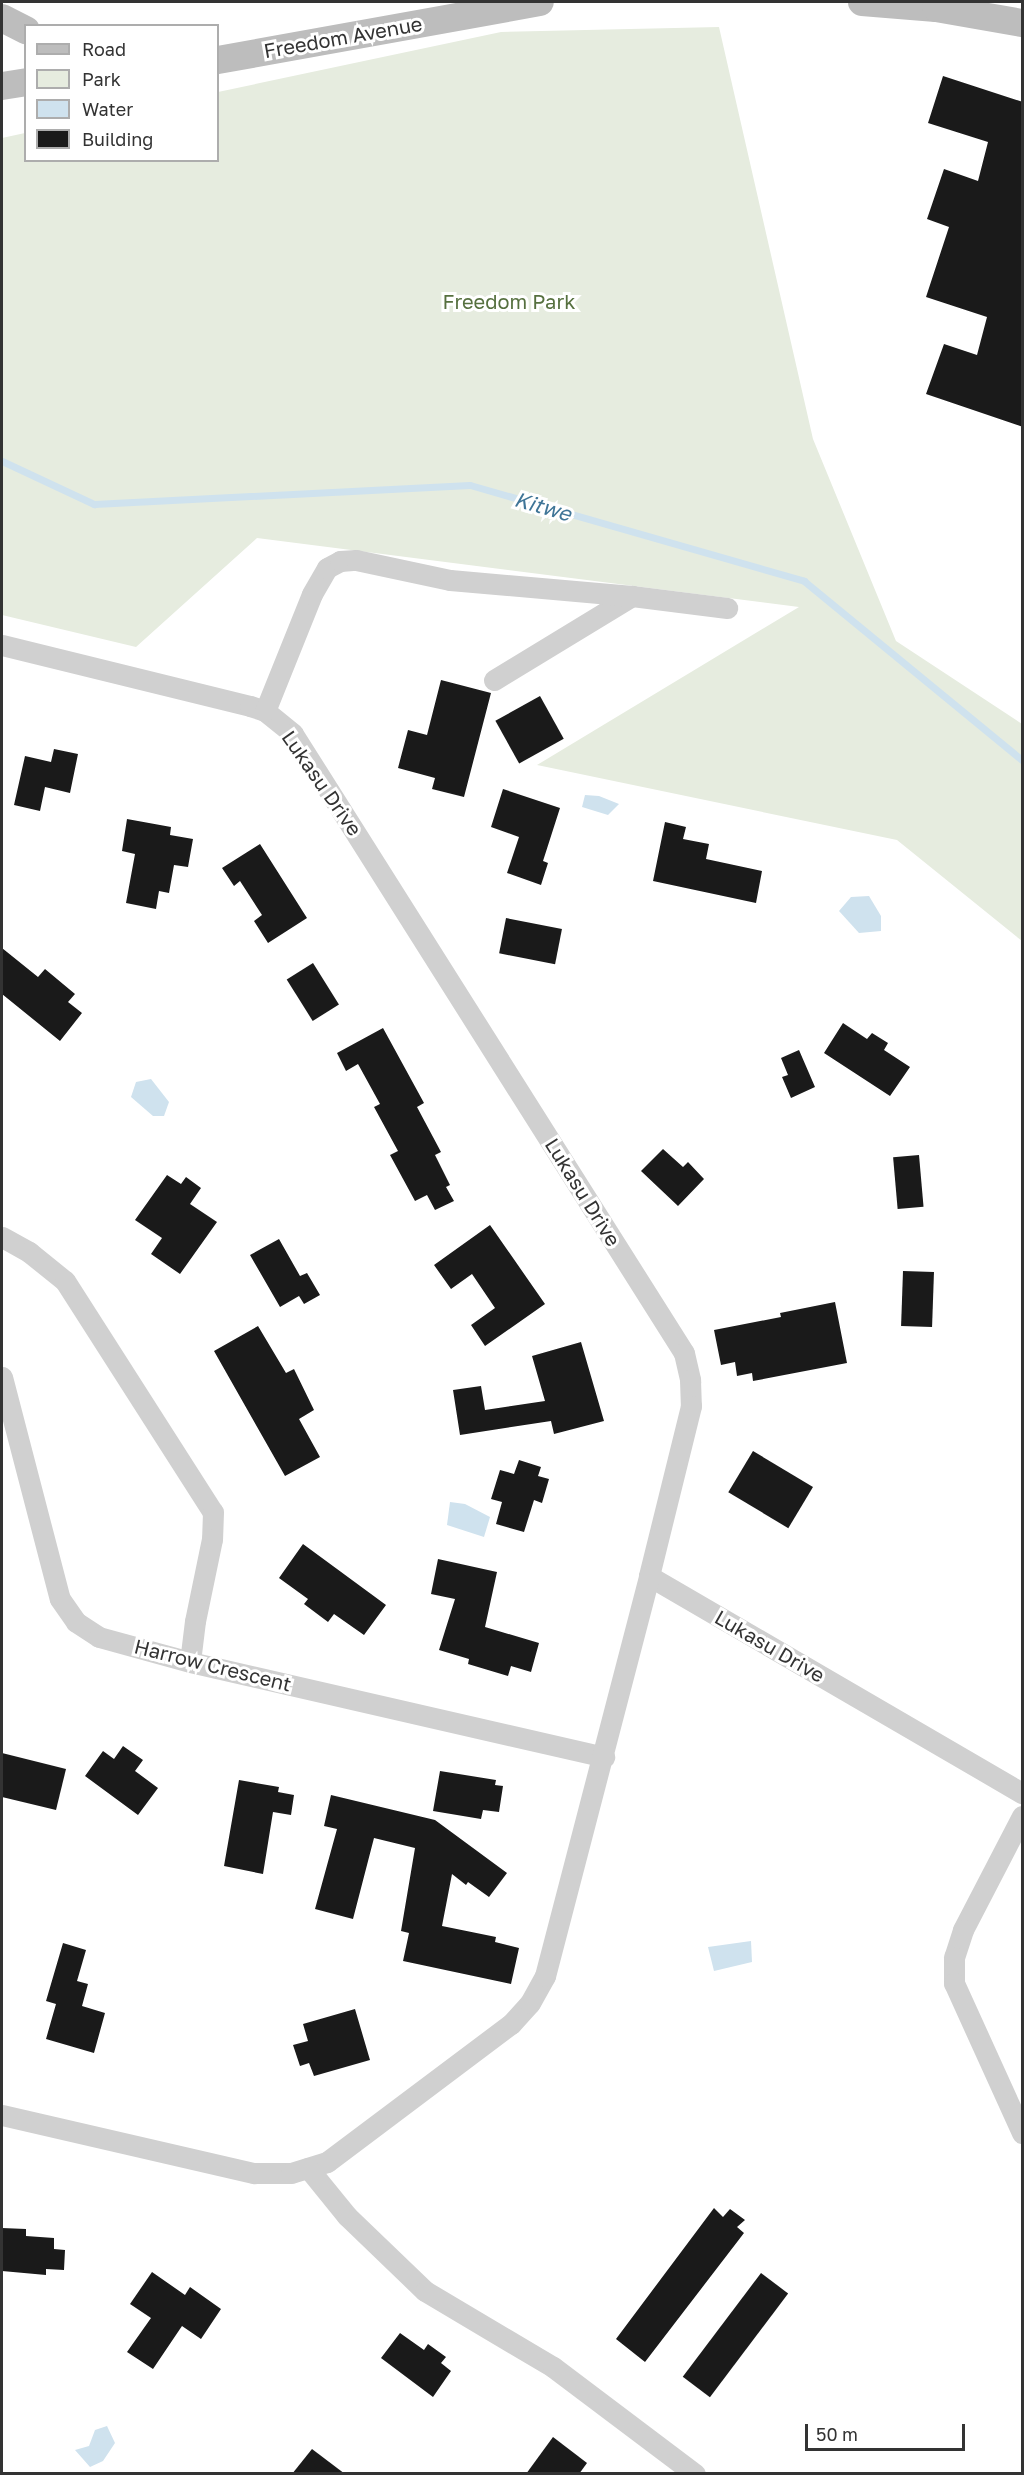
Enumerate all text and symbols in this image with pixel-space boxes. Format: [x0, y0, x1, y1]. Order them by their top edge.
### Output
street label: Freedom Avenue [262, 11, 424, 63]
legend [24, 24, 219, 162]
text: Road [82, 38, 126, 60]
text: Park [82, 68, 121, 90]
text: Water [82, 98, 133, 120]
text: Building [82, 128, 153, 150]
park label: Freedom Park [443, 289, 575, 313]
water label: Kitwe [512, 486, 574, 526]
street label: Lukasu Drive [277, 726, 367, 840]
street label: Lukasu Drive [540, 1134, 626, 1250]
street label: Lukasu Drive [711, 1605, 829, 1687]
street label: Harrow Crescent [132, 1634, 294, 1696]
scale bar [808, 2412, 968, 2450]
text: 50 m [816, 2423, 858, 2445]

